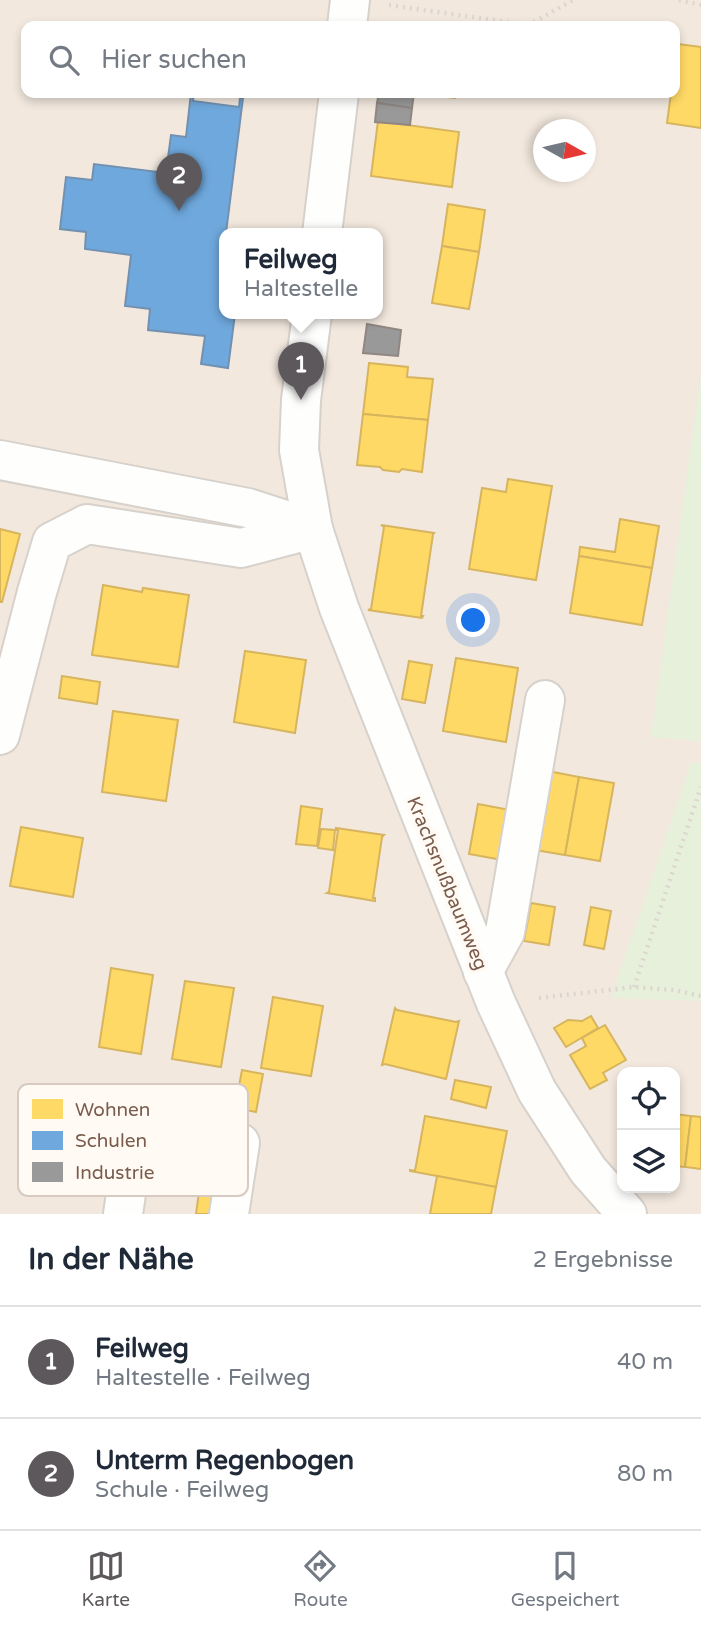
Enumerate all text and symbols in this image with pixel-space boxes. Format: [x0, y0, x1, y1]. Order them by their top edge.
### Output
search box [21, 21, 680, 98]
icon: search [45, 41, 83, 79]
text: Hier suchen [101, 44, 247, 75]
north arrow [533, 119, 596, 182]
pin: 2 [156, 153, 202, 211]
popup [219, 228, 383, 319]
text: Feilweg [244, 244, 338, 275]
text: Haltestelle [244, 275, 358, 303]
pin: 1 [278, 342, 324, 400]
your location [456, 603, 490, 637]
street label: Krachsnußbaumweg [402, 793, 492, 973]
map controls [617, 1067, 680, 1193]
button: locate [617, 1067, 680, 1130]
legend [18, 1084, 248, 1196]
text: Wohnen [75, 1099, 150, 1121]
text: Schulen [75, 1130, 147, 1152]
button: layers [617, 1130, 680, 1193]
text: Industrie [75, 1162, 154, 1184]
text: In der Nähe [28, 1241, 194, 1278]
text: 2 Ergebnisse [533, 1246, 673, 1274]
text: Feilweg [95, 1333, 189, 1364]
text: 1 [44, 1348, 58, 1376]
text: 40 m [617, 1348, 673, 1376]
text: Haltestelle · Feilweg [95, 1364, 311, 1392]
text: Unterm Regenbogen [95, 1445, 354, 1476]
text: 2 [44, 1460, 58, 1488]
text: 80 m [617, 1460, 673, 1488]
text: Schule · Feilweg [95, 1476, 269, 1504]
tab: Karte [82, 1547, 130, 1611]
tab: Route [293, 1547, 348, 1611]
tab: Gespeichert [511, 1547, 619, 1611]

